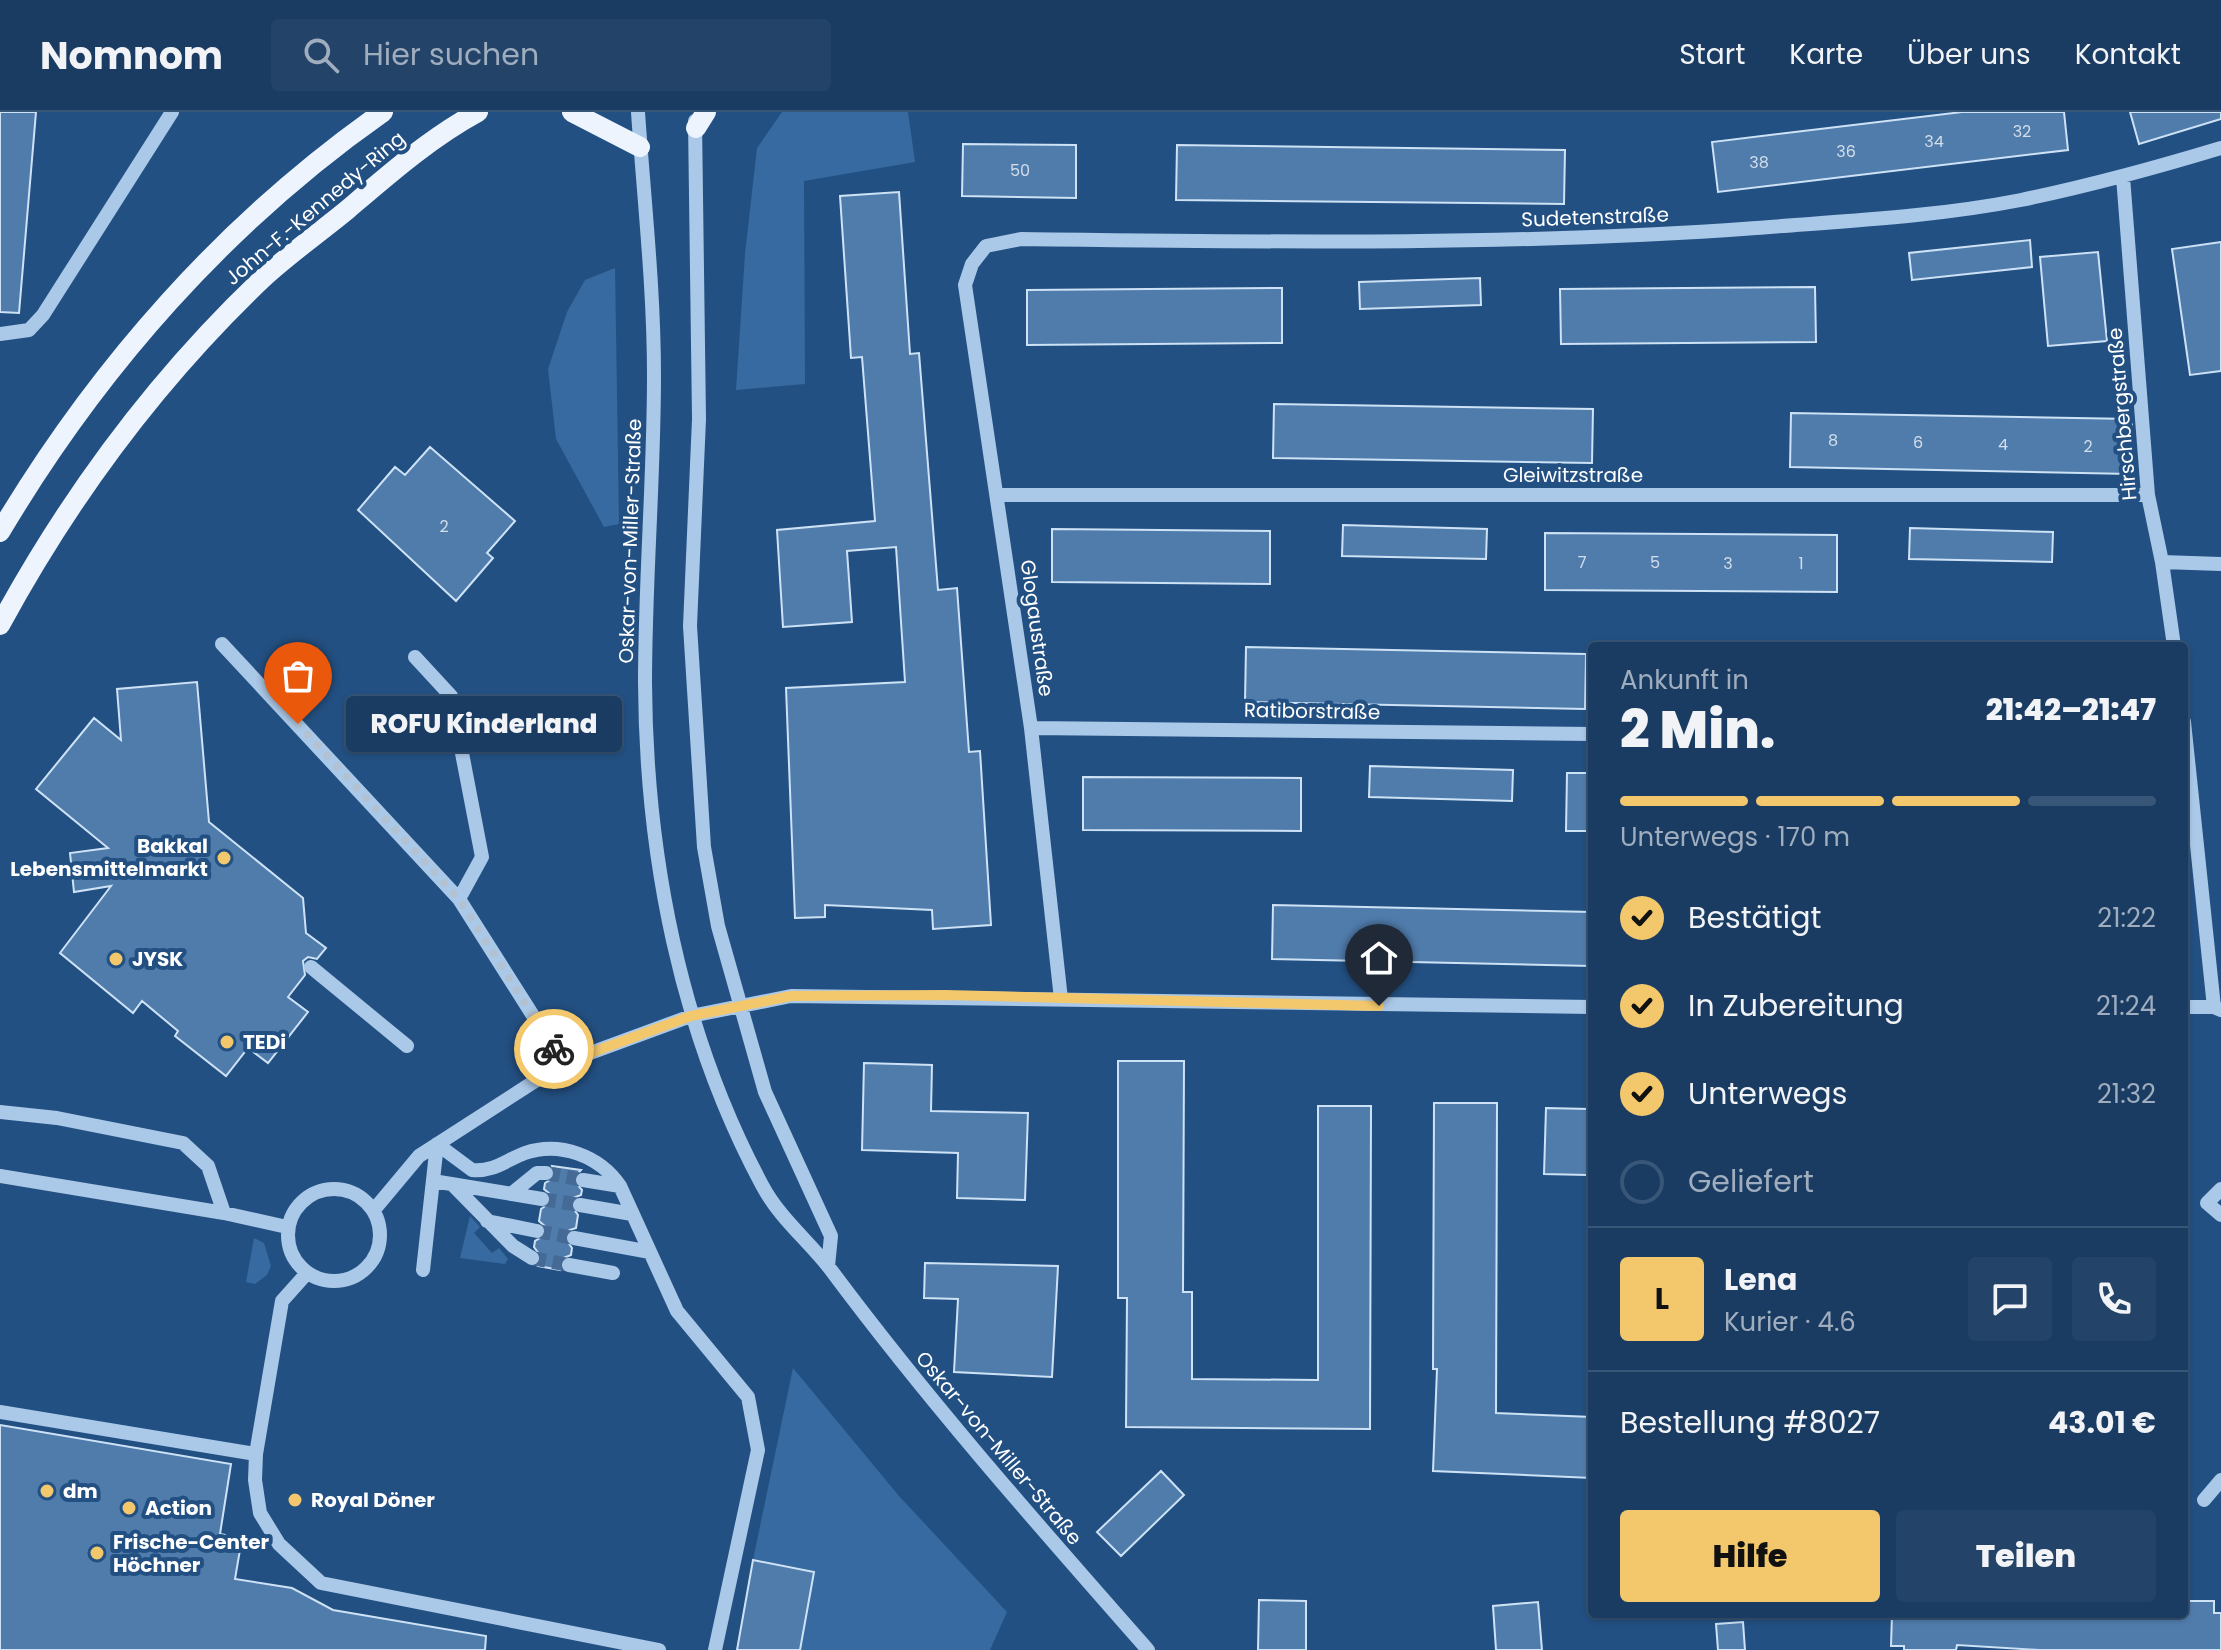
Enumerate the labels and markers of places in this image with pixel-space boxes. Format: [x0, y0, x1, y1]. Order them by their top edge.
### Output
pin [264, 642, 332, 724]
callout: ROFU Kinderland [346, 696, 622, 752]
place label: Bakkal Lebensmittelmarkt [10, 832, 208, 883]
marker: Bakkal Lebensmittelmarkt [215, 849, 233, 867]
pin [1345, 924, 1413, 1006]
place label: JYSK [132, 945, 183, 973]
marker: JYSK [107, 950, 125, 968]
place label: TEDi [243, 1028, 286, 1056]
marker: TEDi [218, 1033, 236, 1051]
place label: dm [63, 1477, 98, 1505]
marker: dm [38, 1482, 56, 1500]
place label: Royal Döner [311, 1486, 435, 1514]
marker: Royal Döner [286, 1491, 304, 1509]
place label: Action [145, 1494, 212, 1522]
marker: Action [120, 1499, 138, 1517]
place label: Frische-Center Höchner [113, 1528, 270, 1579]
marker: Frische-Center Höchner [88, 1544, 106, 1562]

